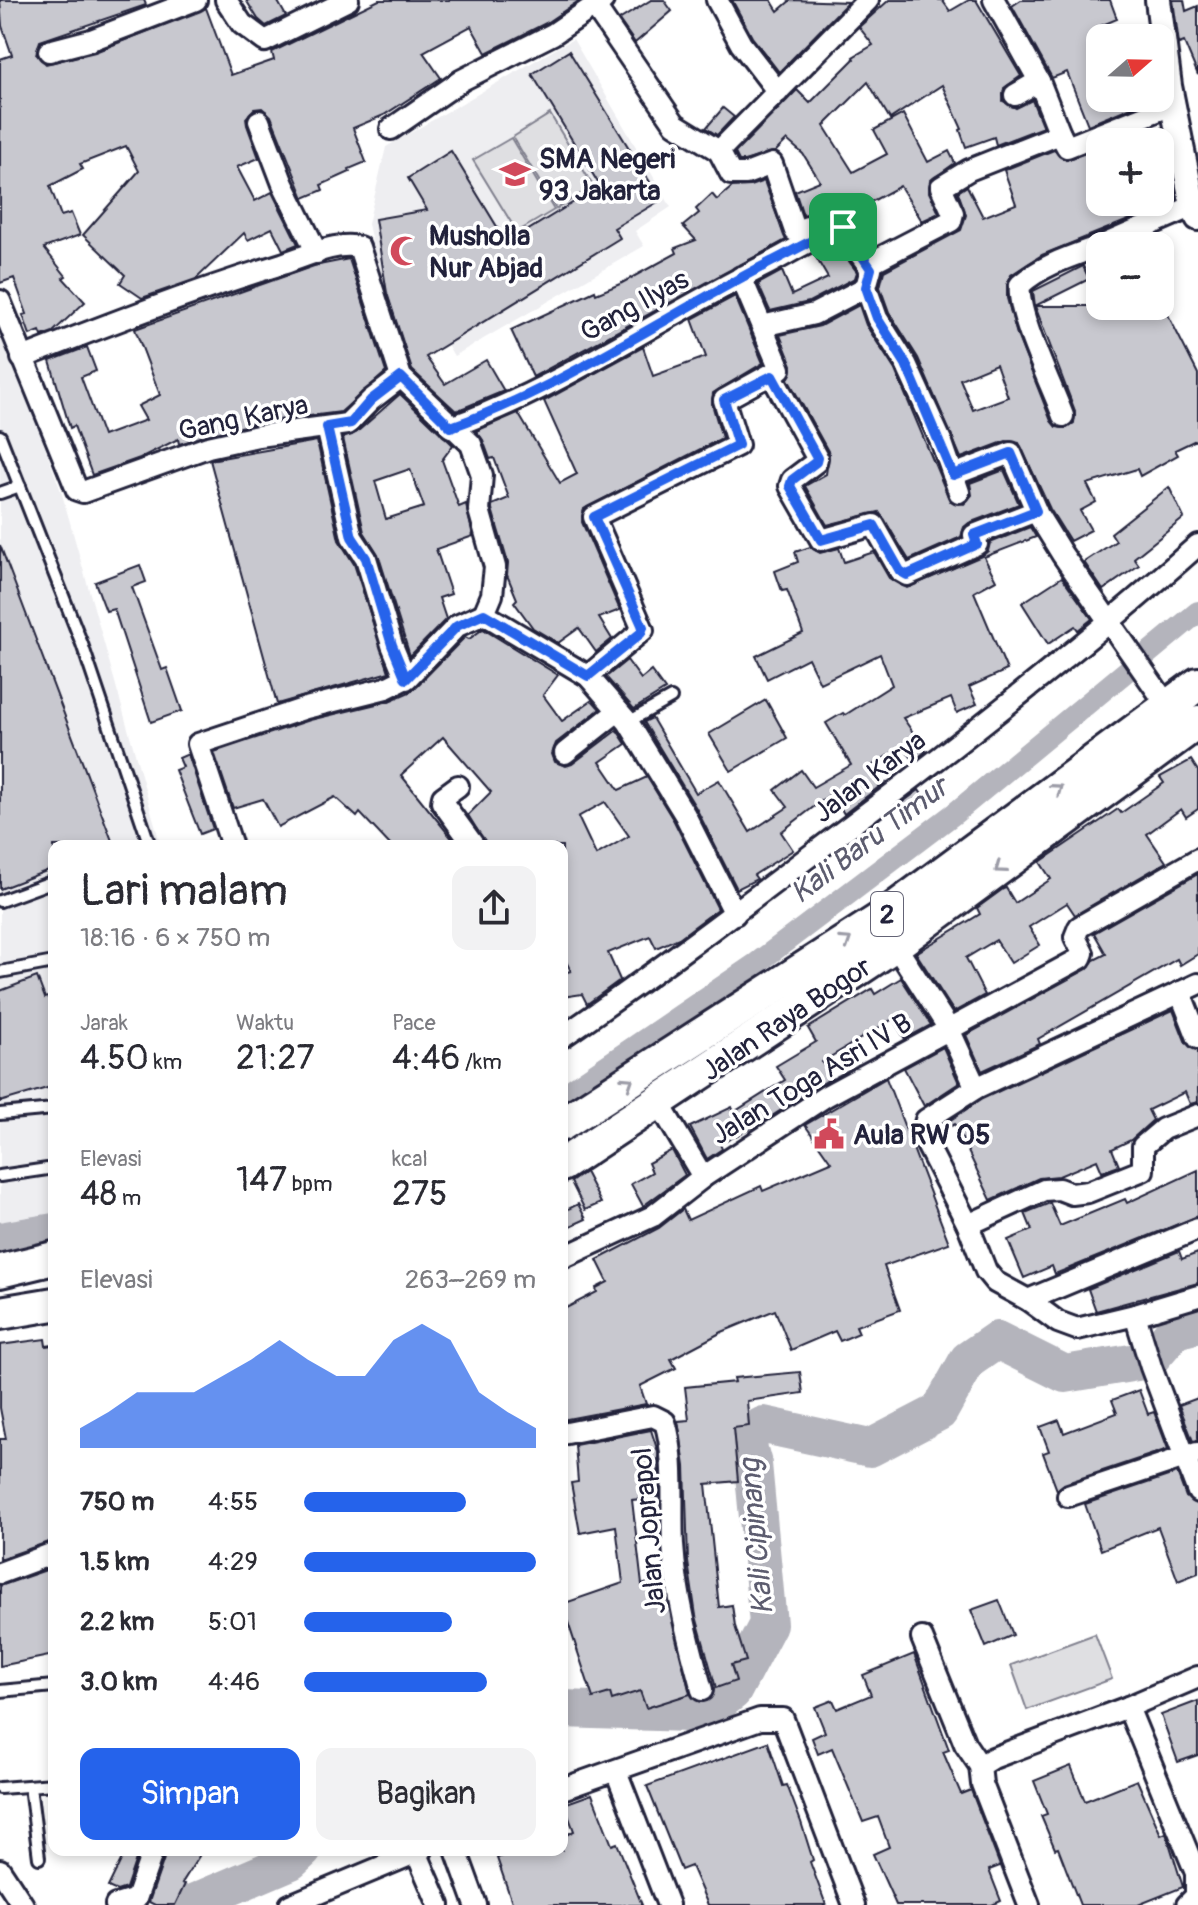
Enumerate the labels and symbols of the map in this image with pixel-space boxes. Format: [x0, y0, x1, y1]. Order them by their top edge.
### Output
north arrow [1086, 24, 1174, 112]
place label: SMA Negeri 93 Jakarta [539, 142, 675, 209]
school or university icon: SMA Negeri 93 Jakarta [498, 157, 532, 191]
pin [809, 193, 877, 261]
place label: Musholla Nur Abjad [429, 219, 543, 286]
mosque icon: Musholla Nur Abjad [388, 234, 422, 268]
street label: Gang Ilyas [574, 262, 696, 350]
street label: Gang Karya [175, 388, 311, 449]
street label: Jalan Karya [807, 723, 933, 831]
water label: Kali Baru Timur [783, 767, 958, 912]
one-way arrow [1048, 784, 1063, 798]
one-way arrow [994, 858, 1008, 873]
road number: 2 [871, 892, 903, 936]
one-way arrow [837, 936, 852, 951]
street label: Jalan Raya Bogor [695, 950, 878, 1089]
street label: Jalan Toga Asri IV B [705, 1006, 919, 1153]
one-way arrow [619, 1076, 633, 1091]
public building icon: Aula RW 05 [812, 1117, 846, 1151]
place label: Aula RW 05 [853, 1118, 990, 1153]
street label: Jalan Joprapol [625, 1446, 674, 1616]
water label: Kali Cipinang [731, 1456, 782, 1616]

